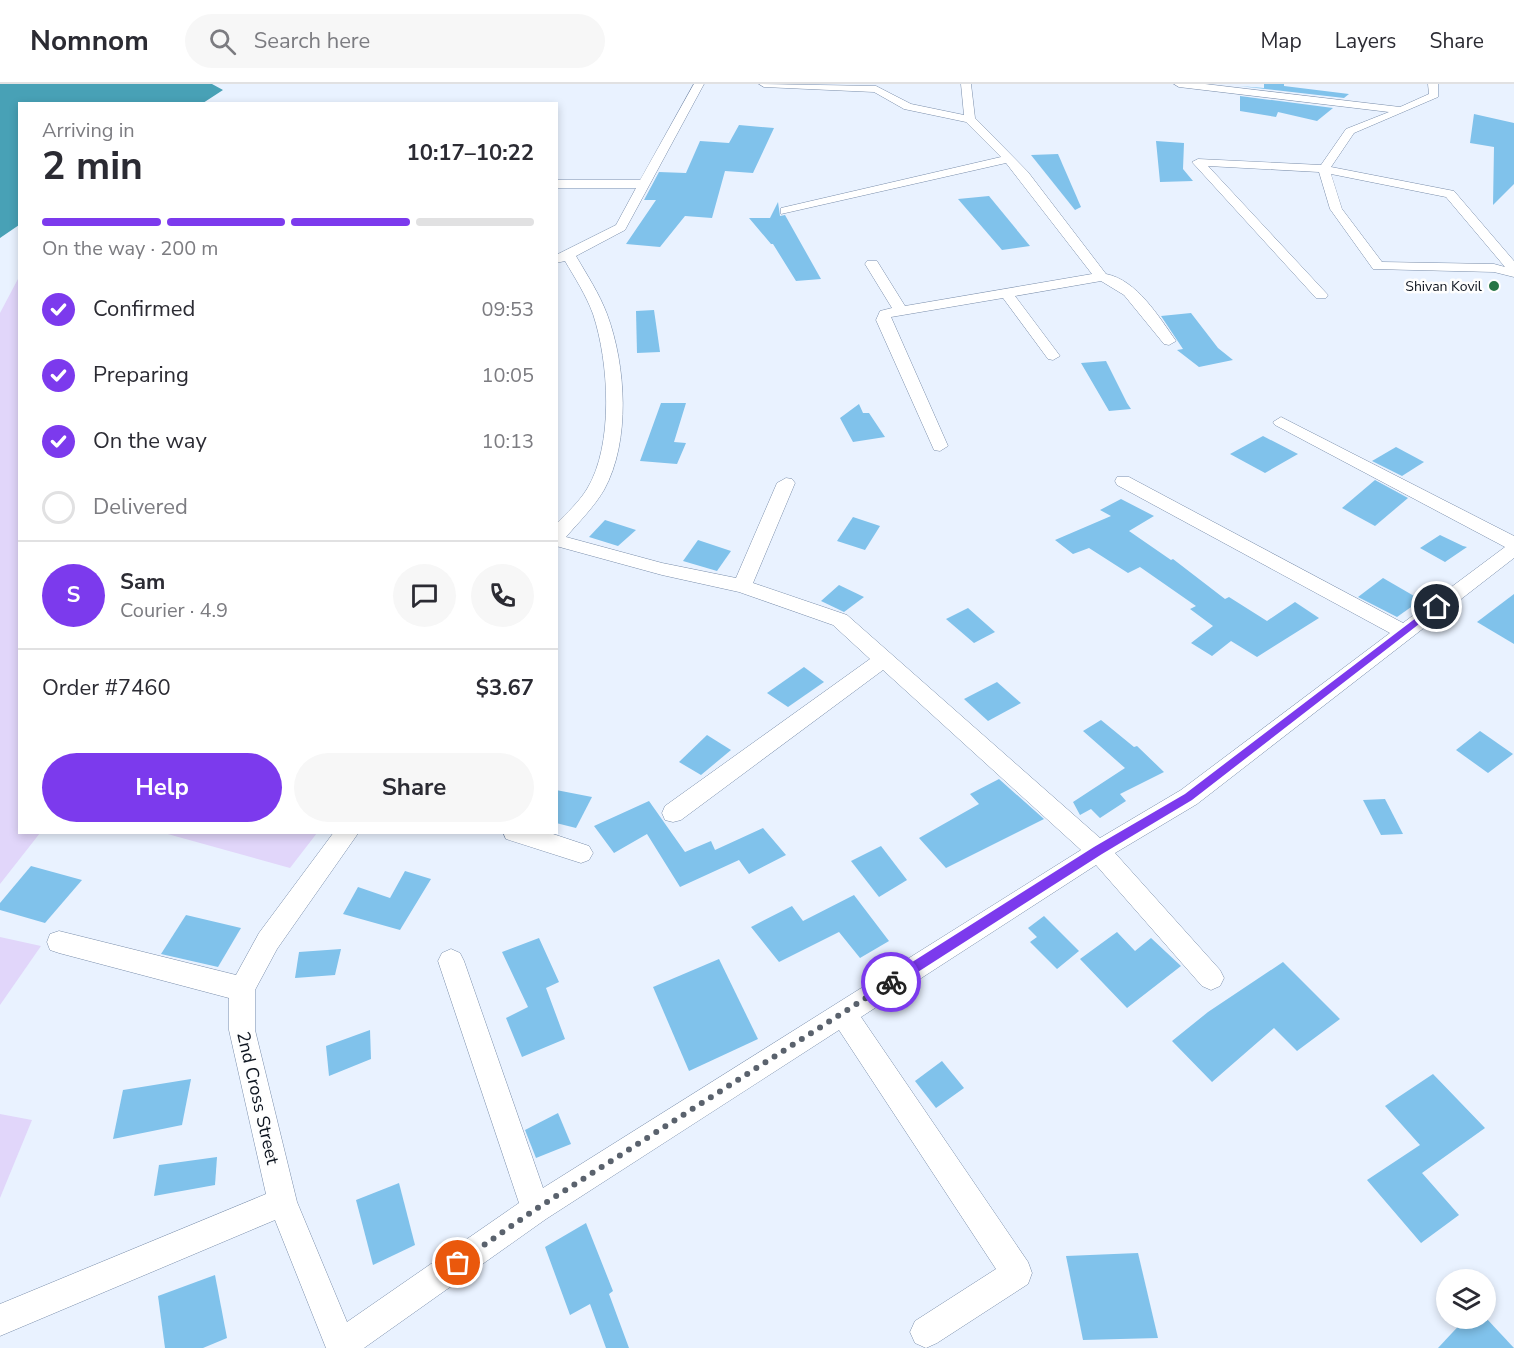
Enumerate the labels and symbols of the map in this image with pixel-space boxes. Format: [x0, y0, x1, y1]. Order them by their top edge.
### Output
place label: Shivan Kovil [1405, 277, 1483, 296]
marker: Shivan Kovil [1487, 279, 1501, 293]
pin [1411, 581, 1462, 632]
courier [861, 952, 921, 1012]
street label: 2nd Cross Street [231, 1029, 285, 1167]
pin [432, 1237, 483, 1288]

